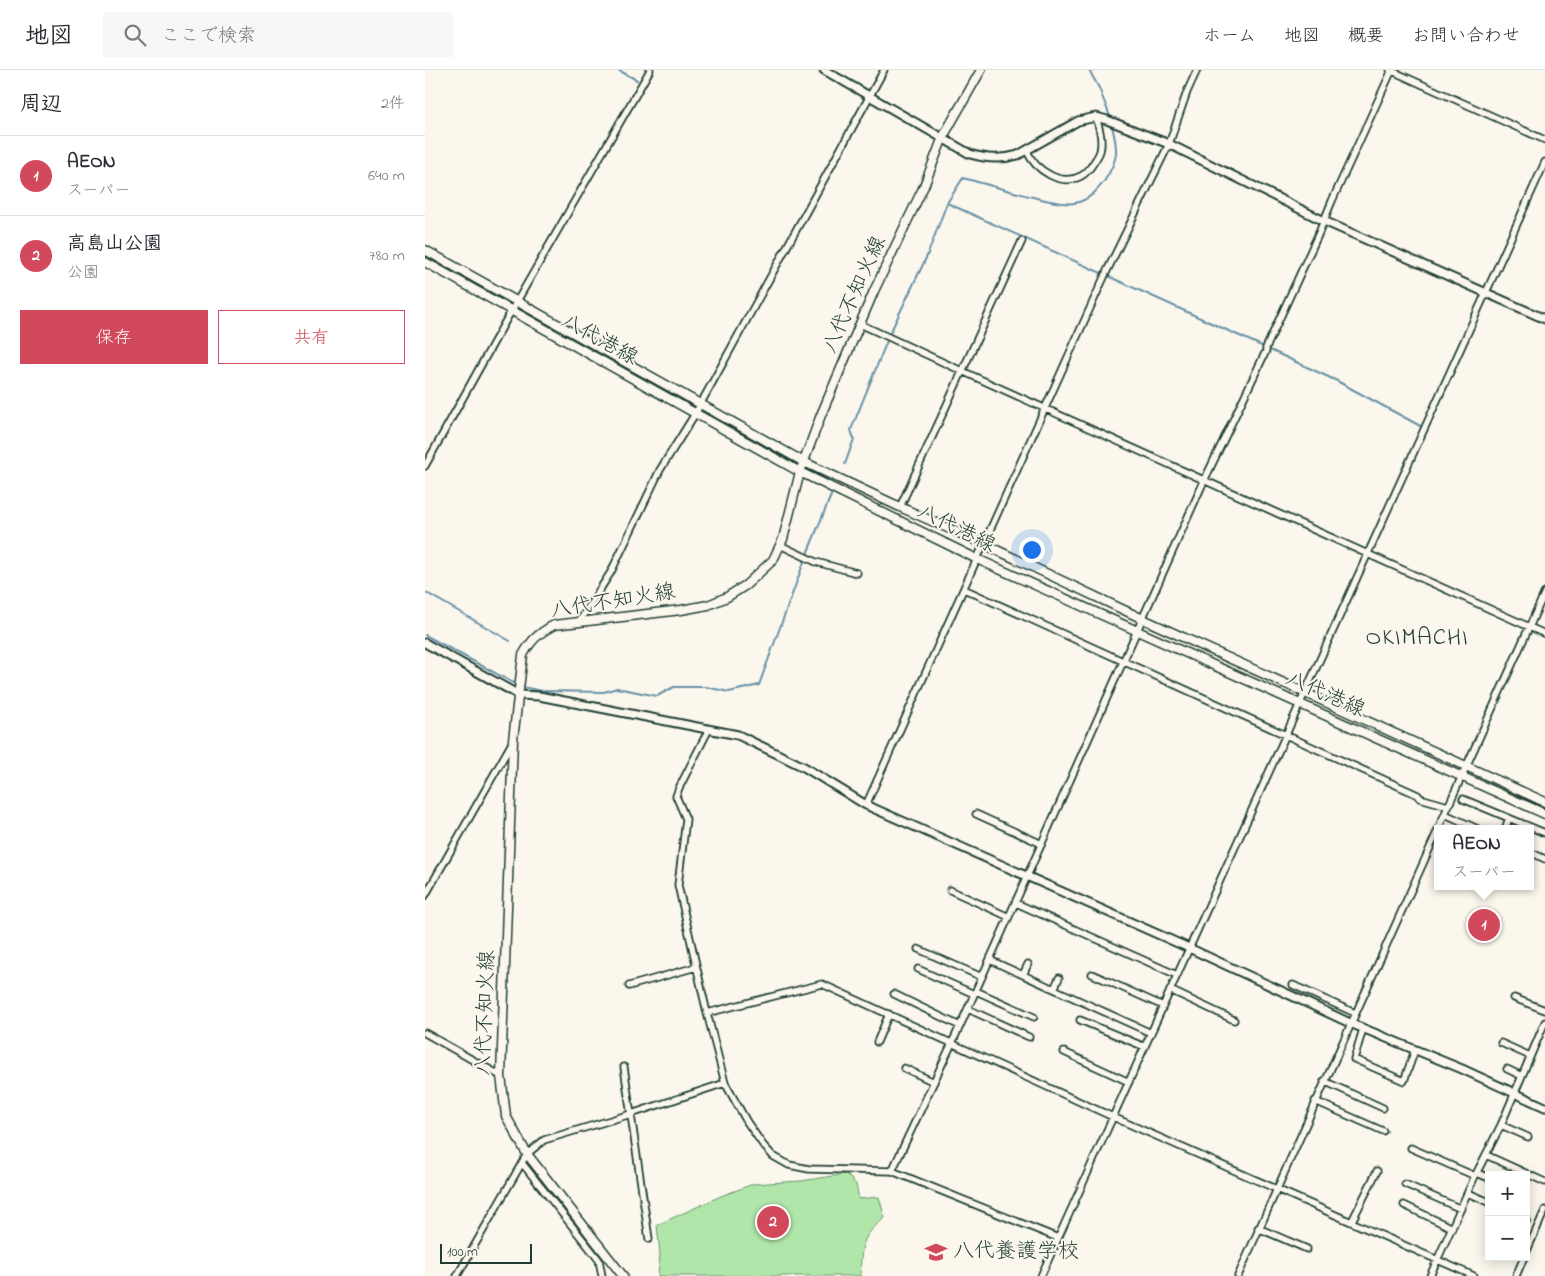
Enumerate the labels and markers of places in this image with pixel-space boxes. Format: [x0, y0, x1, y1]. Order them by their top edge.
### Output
pin: 1 [1468, 906, 1500, 944]
pin: 2 [757, 1203, 789, 1241]
place label: 八代養護学校 [953, 1237, 1079, 1267]
school or university icon: 八代養護学校 [923, 1239, 949, 1265]

